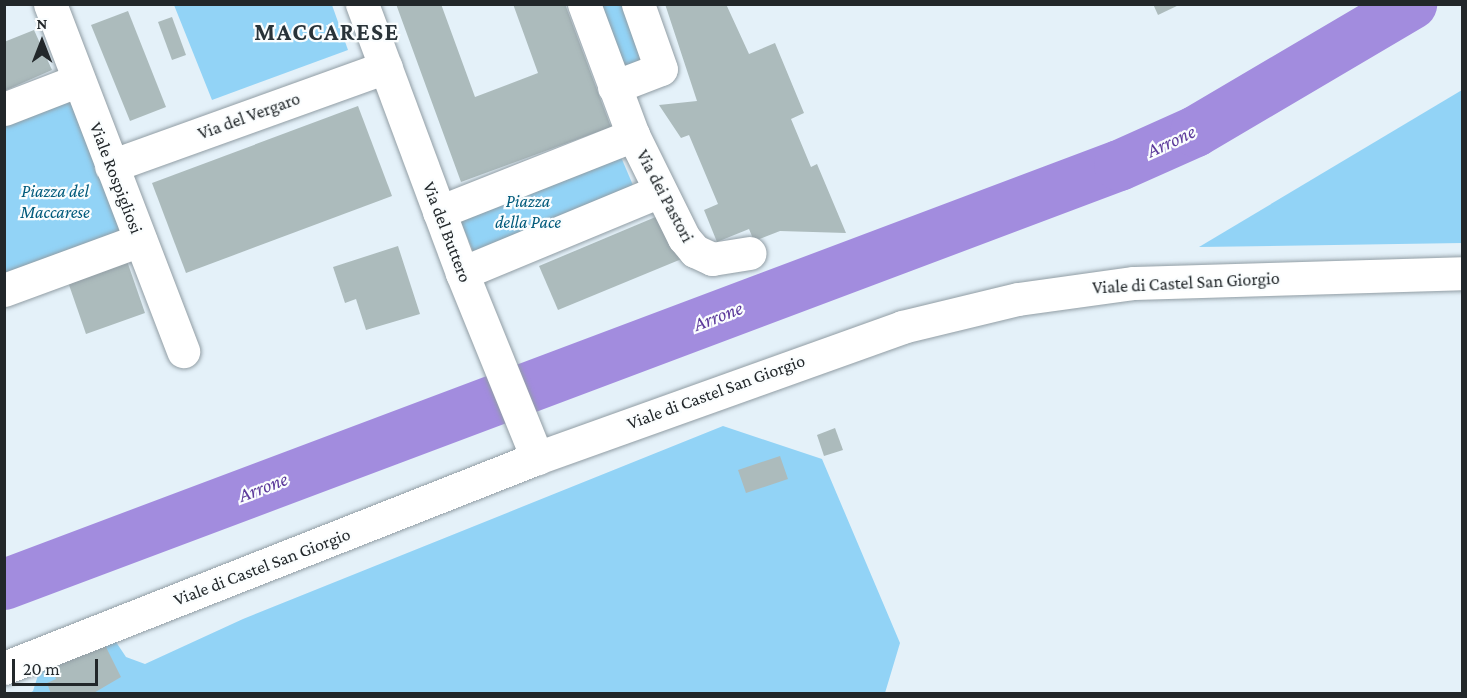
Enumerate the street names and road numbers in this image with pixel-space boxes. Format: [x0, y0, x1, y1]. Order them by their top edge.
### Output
street label: Via del Vergaro [195, 88, 303, 144]
street label: Viale Rospigliosi [85, 119, 147, 237]
street label: Via dei Pastori [632, 146, 698, 246]
street label: Via del Buttero [418, 179, 476, 285]
street label: Viale di Castel San Giorgio [1092, 267, 1280, 299]
street label: Viale di Castel San Giorgio [624, 350, 808, 434]
street label: Viale di Castel San Giorgio [171, 523, 353, 611]

